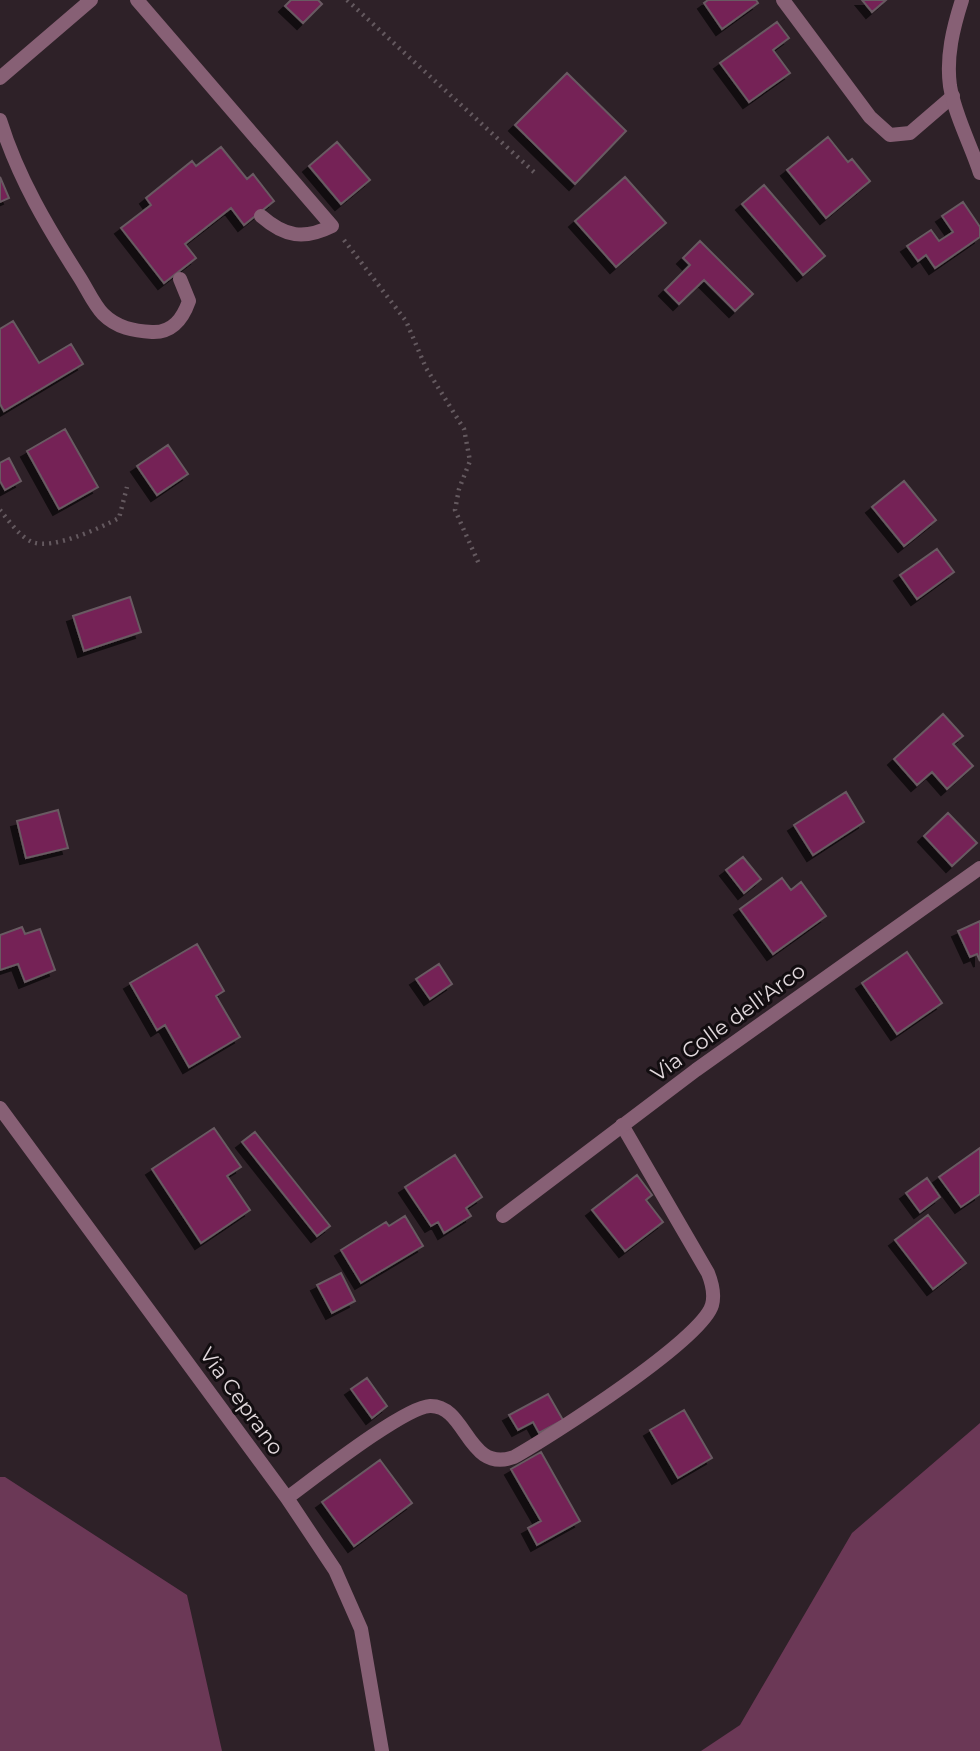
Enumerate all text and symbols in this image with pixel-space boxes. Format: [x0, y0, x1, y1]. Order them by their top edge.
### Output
street label: Via Colle dell'Arco [646, 958, 810, 1086]
street label: Via Ceprano [195, 1342, 289, 1460]

